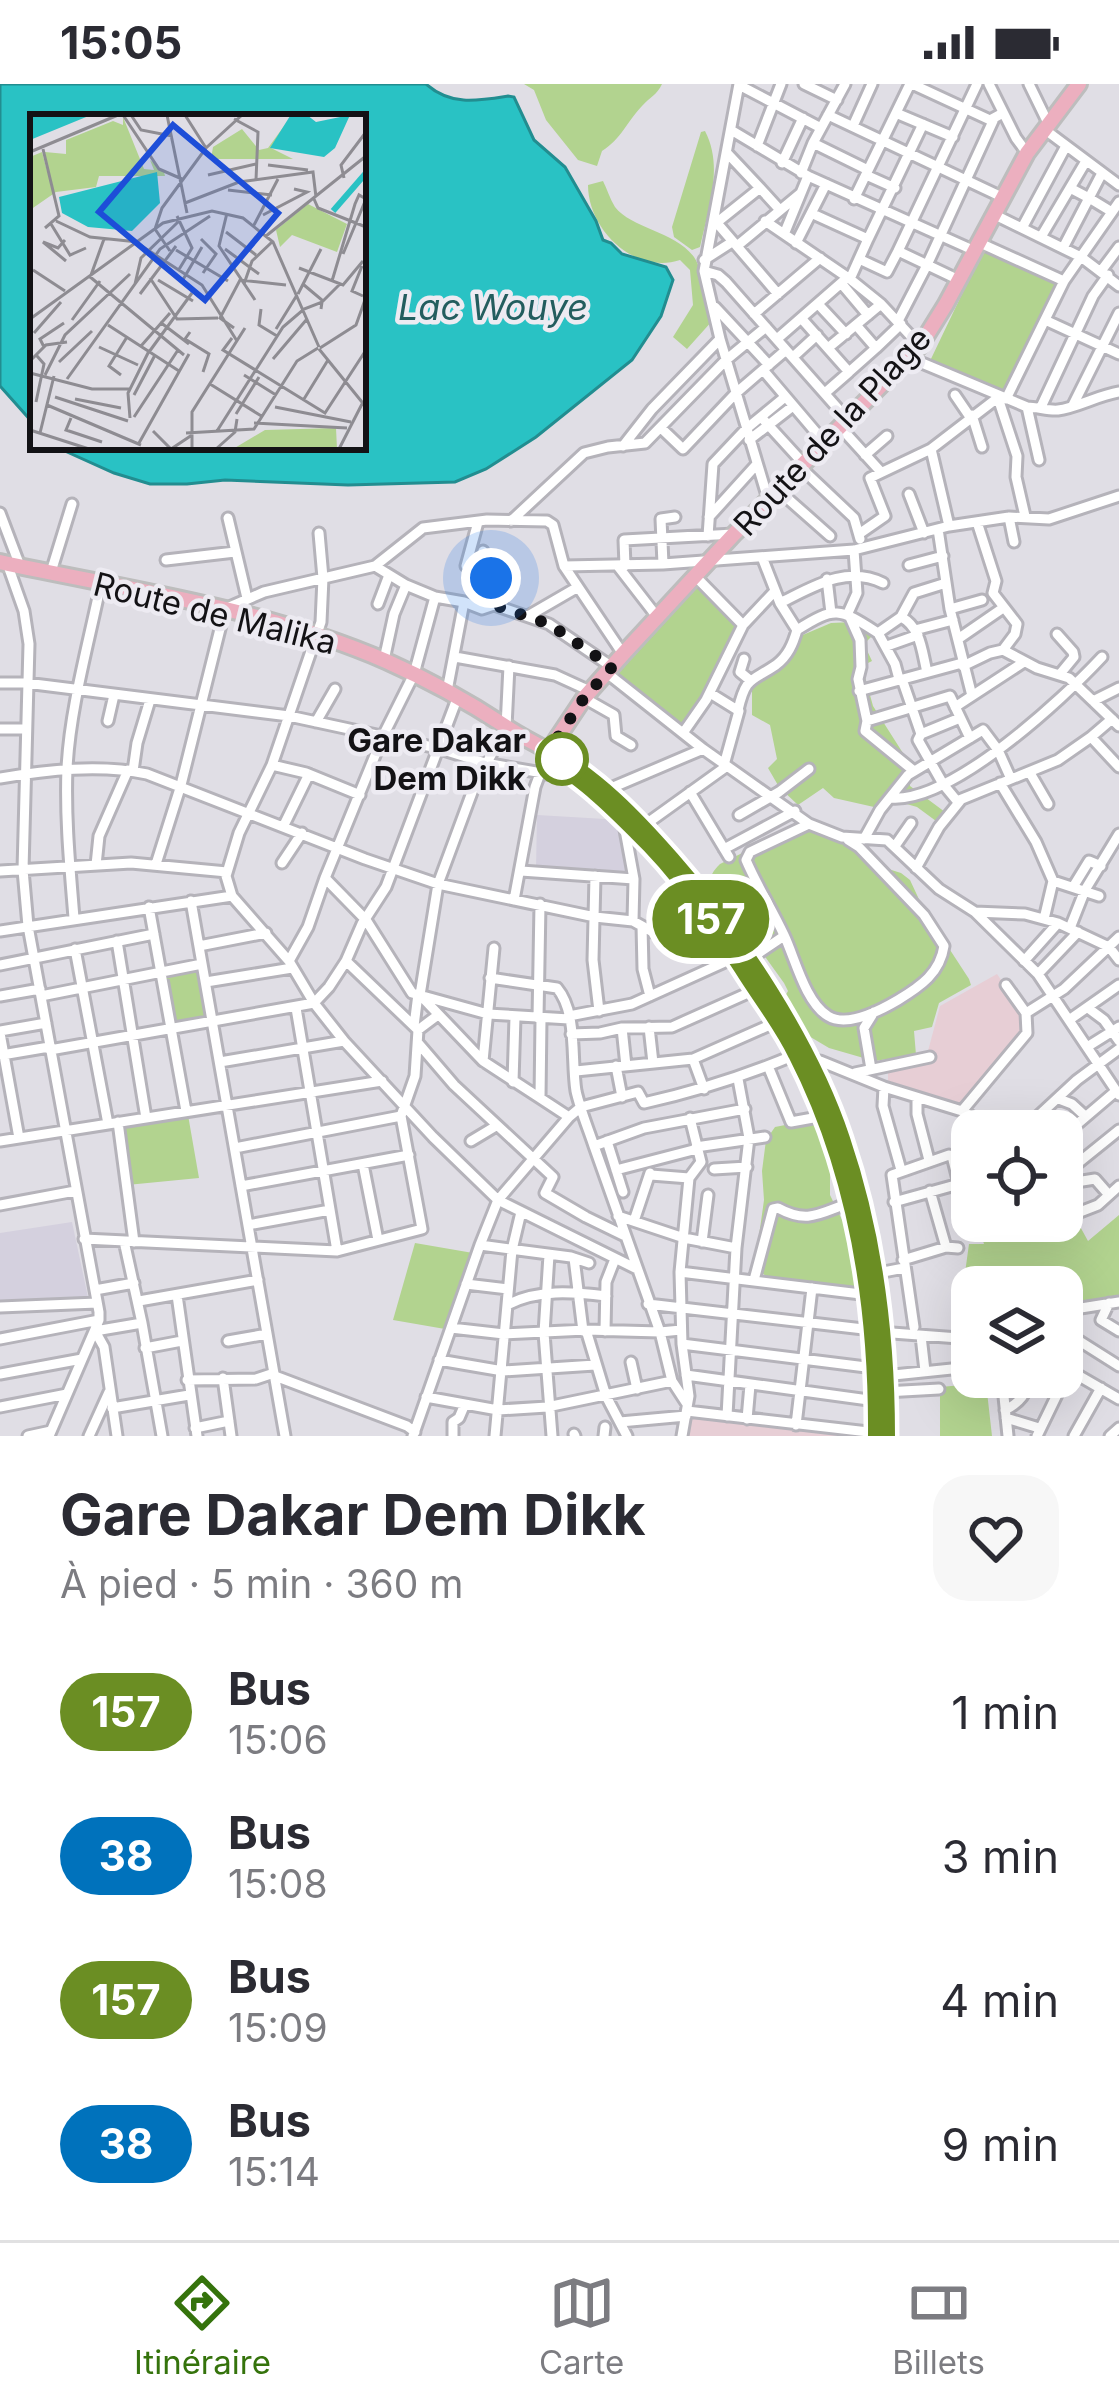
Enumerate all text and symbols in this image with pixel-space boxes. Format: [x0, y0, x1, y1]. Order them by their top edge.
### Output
text: 15:05 [60, 15, 182, 70]
inset map [30, 114, 366, 450]
water label: Lac Wouye [398, 285, 588, 329]
street label: Route de la Plage [725, 318, 939, 544]
your location [461, 548, 521, 608]
street label: Route de Malika [89, 564, 341, 662]
place label: Gare Dakar Dem Dikk [347, 720, 526, 798]
marker: Gare Dakar Dem Dikk [537, 734, 587, 784]
line badge: 157 [642, 880, 780, 958]
text: 157 [676, 893, 746, 944]
map controls [951, 1110, 1083, 1398]
button: locate [951, 1110, 1083, 1242]
button: layers [951, 1266, 1083, 1398]
button: heart [933, 1475, 1059, 1601]
text: Gare Dakar Dem Dikk [60, 1480, 646, 1549]
text: À pied · 5 min · 360 m [60, 1560, 464, 1607]
text: Bus [228, 1661, 311, 1716]
text: 1 min [951, 1685, 1059, 1740]
text: 157 [91, 1686, 161, 1737]
text: 15:06 [228, 1716, 328, 1763]
text: Bus [228, 1805, 311, 1860]
text: 3 min [942, 1829, 1059, 1884]
text: 38 [99, 1830, 153, 1881]
text: 15:08 [228, 1860, 328, 1907]
text: Bus [228, 1949, 311, 2004]
text: 4 min [940, 1973, 1059, 2028]
text: 157 [91, 1974, 161, 2025]
text: 15:09 [228, 2004, 328, 2051]
text: Bus [228, 2093, 311, 2148]
text: 9 min [942, 2117, 1059, 2172]
text: 38 [99, 2118, 153, 2169]
text: 15:14 [228, 2148, 320, 2195]
tab: Itinéraire [134, 2270, 271, 2382]
tab: Carte [539, 2270, 624, 2382]
tab: Billets [892, 2270, 985, 2382]

